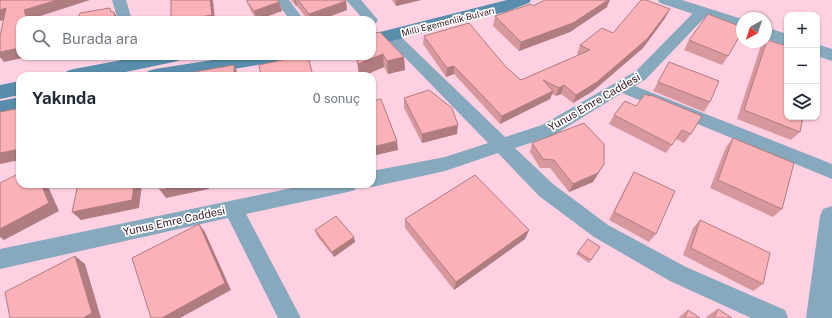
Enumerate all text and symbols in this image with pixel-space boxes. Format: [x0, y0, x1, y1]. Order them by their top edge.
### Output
street label: Milli Egemenlik Bulvarı [400, 5, 495, 38]
north arrow [736, 12, 772, 48]
map controls [784, 12, 820, 120]
button: + [784, 12, 820, 48]
search box [16, 16, 376, 60]
icon: search [30, 27, 52, 49]
text: Burada ara [62, 30, 138, 47]
button: − [784, 48, 820, 84]
street label: Yunus Emre Caddesi [546, 71, 642, 133]
button: layers [784, 84, 820, 120]
text: Yakında [32, 88, 96, 108]
text: 0 sonuç [313, 91, 360, 106]
street label: Yunus Emre Caddesi [122, 204, 226, 238]

